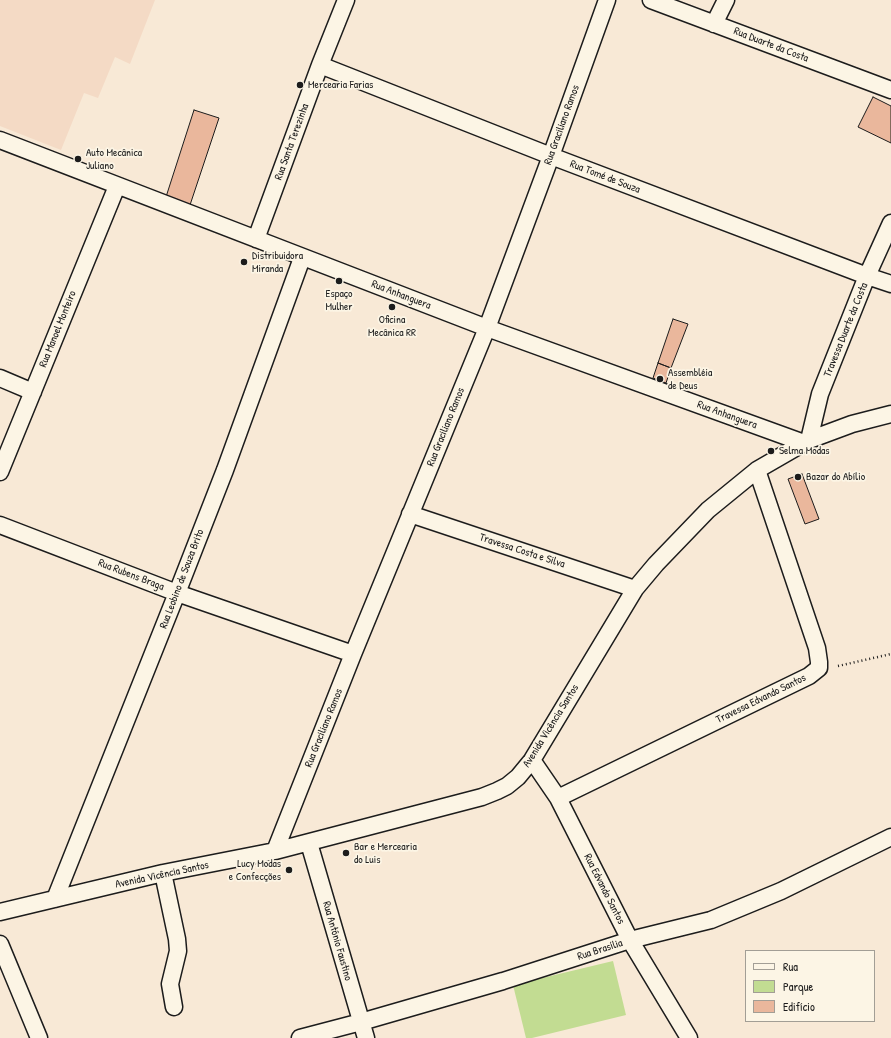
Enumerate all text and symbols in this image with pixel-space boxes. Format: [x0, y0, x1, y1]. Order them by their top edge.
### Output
street label: Rua Duarte da Costa [732, 25, 810, 65]
place label: Mercearia Farias [308, 78, 373, 92]
marker: Mercearia Farias [295, 80, 305, 90]
street label: Rua Graciliano Ramos [541, 83, 583, 167]
street label: Rua Santa Terezinha [272, 102, 312, 182]
place label: Auto Mecânica Juliano [86, 146, 142, 172]
marker: Auto Mecânica Juliano [73, 154, 83, 164]
street label: Rua Tomé de Souza [568, 158, 642, 196]
place label: Distribuidora Miranda [252, 249, 303, 275]
marker: Distribuidora Miranda [239, 257, 249, 267]
marker: Espaço Mulher [334, 276, 344, 286]
street label: Rua Anhanguera [369, 278, 433, 312]
street label: Travessa Duarte da Costa [821, 281, 871, 379]
place label: Espaço Mulher [325, 287, 353, 313]
street label: Rua Manoel Monteiro [37, 289, 79, 369]
marker: Oficina Mecânica RR [387, 302, 397, 312]
place label: Oficina Mecânica RR [368, 313, 416, 339]
place label: Assembléia de Deus [668, 366, 712, 392]
marker: Assembléia de Deus [655, 374, 665, 384]
street label: Rua Graciliano Ramos [424, 386, 468, 468]
street label: Rua Anhanguera [695, 398, 759, 432]
place label: Selma Modas [779, 444, 829, 458]
marker: Selma Modas [766, 446, 776, 456]
place label: Bazar do Abílio [806, 470, 865, 484]
marker: Bazar do Abílio [793, 472, 803, 482]
street label: Rua Leobino de Souza Brito [157, 528, 207, 630]
street label: Travessa Costa e Silva [478, 531, 566, 571]
street label: Rua Rubens Braga [96, 556, 166, 594]
street label: Travessa Edvando Santos [714, 671, 808, 727]
street label: Avenida Vicência Santos [520, 682, 582, 770]
street label: Rua Graciliano Ramos [302, 687, 346, 769]
place label: Bar e Mercearia do Luis [354, 840, 417, 866]
marker: Bar e Mercearia do Luis [341, 848, 351, 858]
street label: Rua Edvando Santos [581, 852, 627, 926]
place label: Lucy Modas e Confecções [229, 857, 281, 883]
street label: Avenida Vicência Santos [114, 859, 210, 891]
marker: Lucy Modas e Confecções [284, 865, 294, 875]
street label: Rua Antônio Faustino [319, 900, 355, 982]
street label: Rua Brasília [576, 936, 624, 964]
legend [745, 950, 875, 1022]
text: Rua [783, 958, 798, 975]
text: Parque [783, 978, 813, 995]
text: Edifício [783, 998, 815, 1015]

